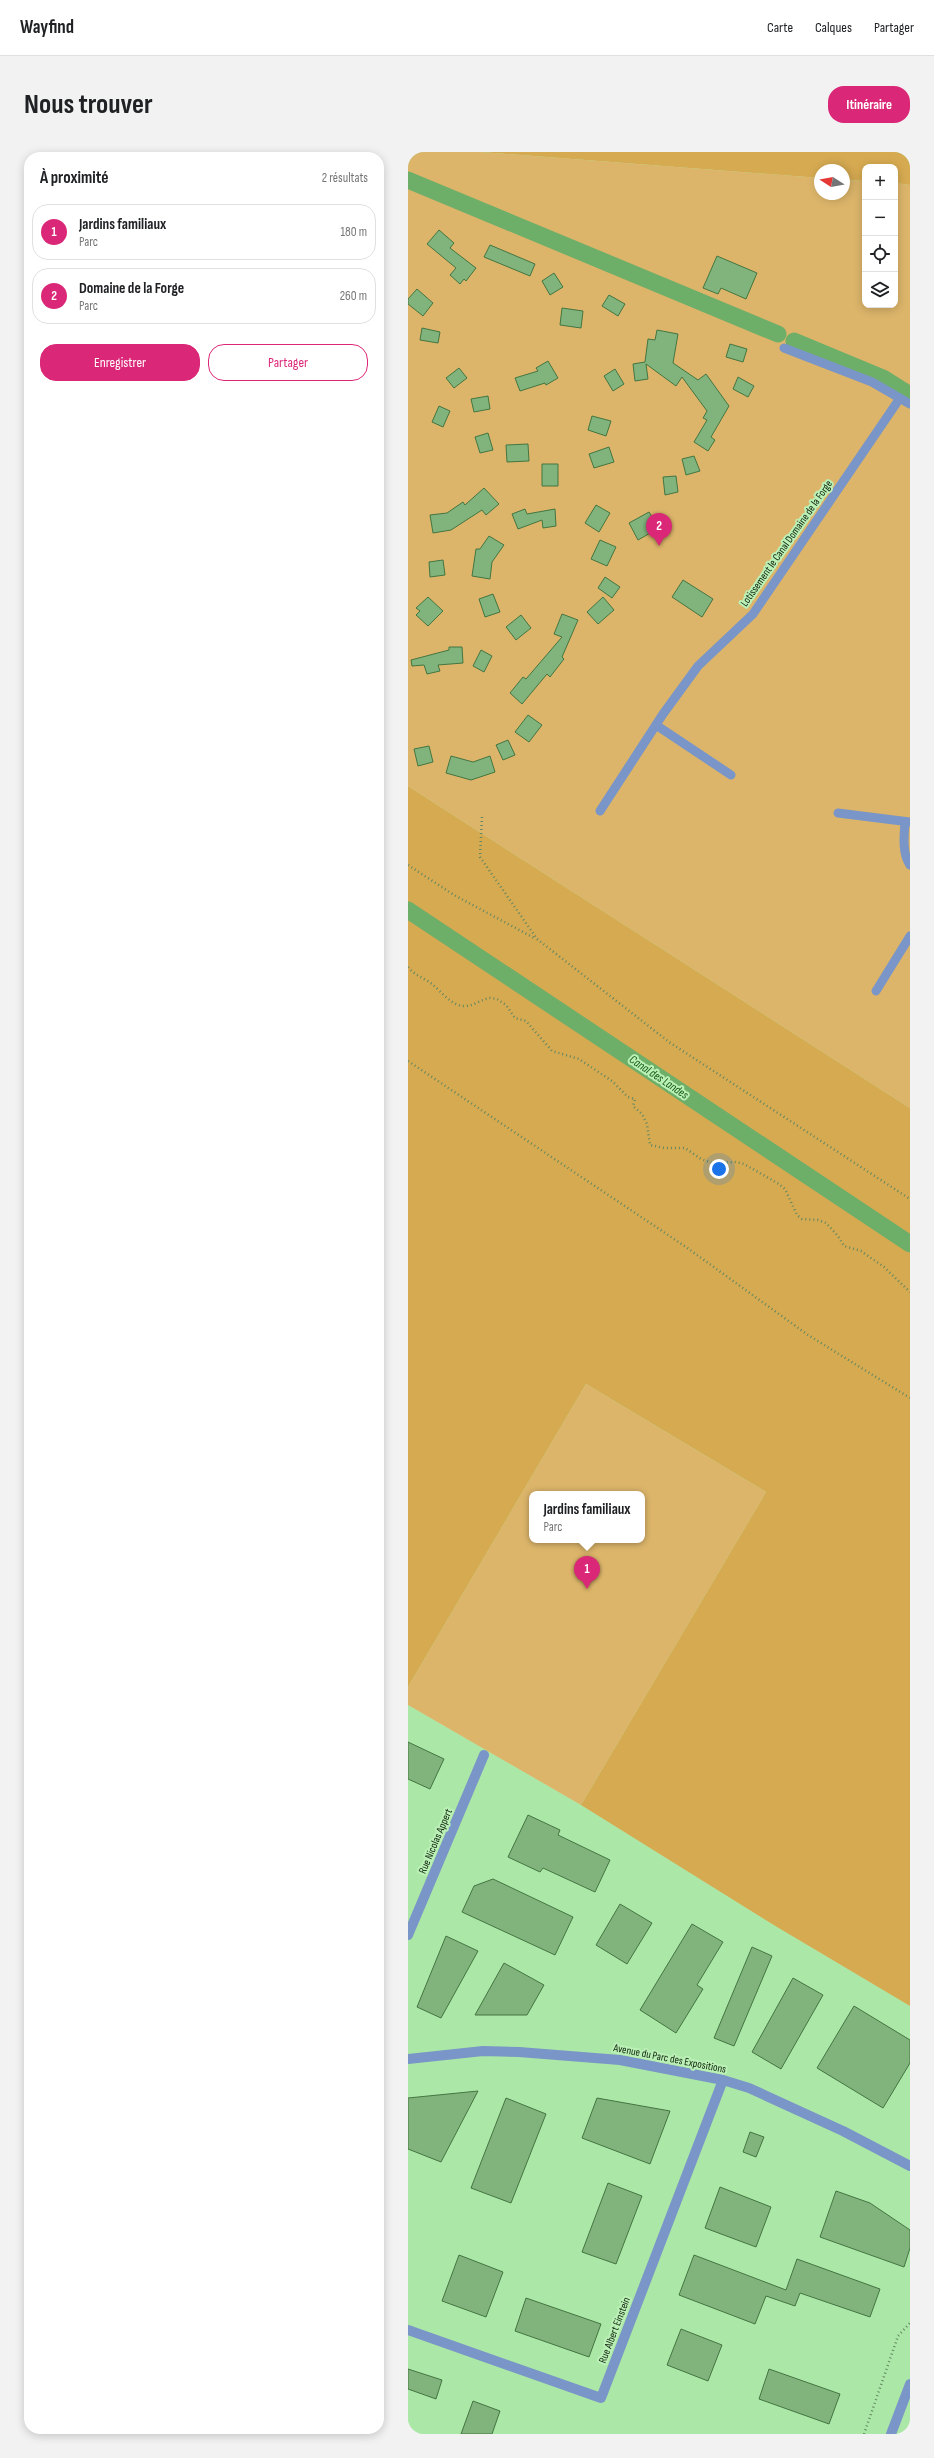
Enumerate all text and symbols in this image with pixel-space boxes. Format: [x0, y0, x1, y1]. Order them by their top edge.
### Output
text: Wayfind [20, 16, 74, 39]
text: Carte [767, 19, 793, 36]
text: Calques [815, 19, 852, 36]
text: Partager [874, 19, 914, 36]
button: Itinéraire [828, 86, 910, 123]
text: Nous trouver [24, 88, 153, 121]
north arrow [814, 164, 850, 200]
map controls [862, 164, 898, 308]
button: + [862, 164, 898, 200]
text: À proximité [40, 168, 108, 188]
text: 2 résultats [322, 170, 368, 186]
button: − [862, 200, 898, 236]
text: Jardins familiaux [79, 215, 166, 234]
text: 1 [51, 224, 57, 240]
text: 180 m [341, 224, 367, 240]
text: Parc [79, 234, 98, 250]
button: locate [862, 236, 898, 272]
button: layers [862, 272, 898, 308]
text: Domaine de la Forge [79, 279, 184, 298]
text: 2 [51, 288, 57, 304]
text: 260 m [340, 288, 367, 304]
text: Parc [79, 298, 98, 314]
button: Enregistrer [40, 344, 200, 381]
button: Partager [208, 344, 368, 381]
street label: Lotissement le Canal Domaine de la Forge [738, 478, 835, 609]
pin: 2 [646, 513, 672, 546]
water label: Canal des Landes [626, 1052, 692, 1103]
your location [709, 1159, 729, 1179]
popup [529, 1491, 645, 1543]
text: Jardins familiaux [543, 1500, 631, 1519]
text: Parc [543, 1519, 562, 1535]
pin: 1 [574, 1556, 600, 1589]
street label: Rue Nicolas Appert [416, 1806, 455, 1876]
street label: Avenue du Parc des Expositions [611, 2041, 727, 2076]
street label: Rue Albert Einstein [596, 2295, 633, 2365]

